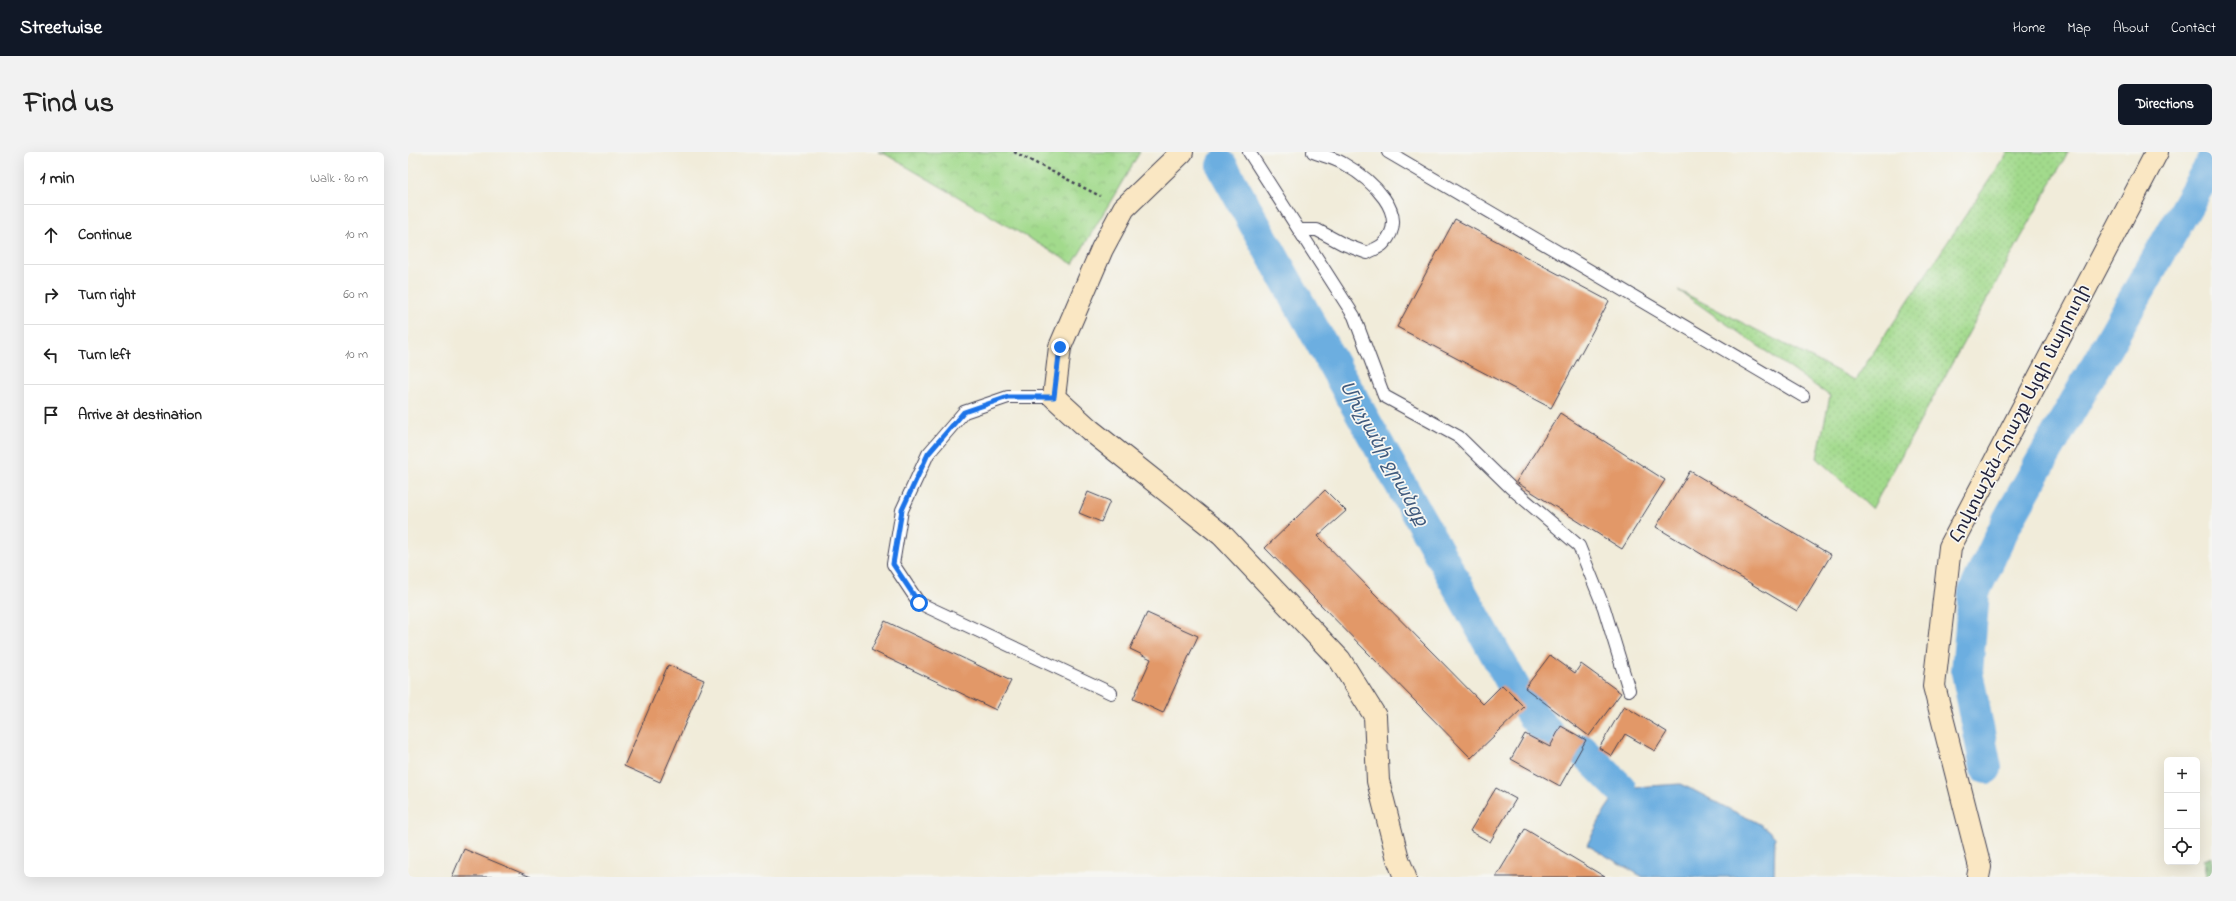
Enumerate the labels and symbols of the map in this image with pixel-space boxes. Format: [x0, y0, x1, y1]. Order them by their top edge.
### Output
street label: Հովտաշեն-Հրաշք Այգի մայրուղի [1944, 280, 2098, 548]
route end [1051, 338, 1069, 356]
water label: Մխչյանի ջրանցք [1332, 376, 1435, 532]
route start [910, 594, 928, 612]

